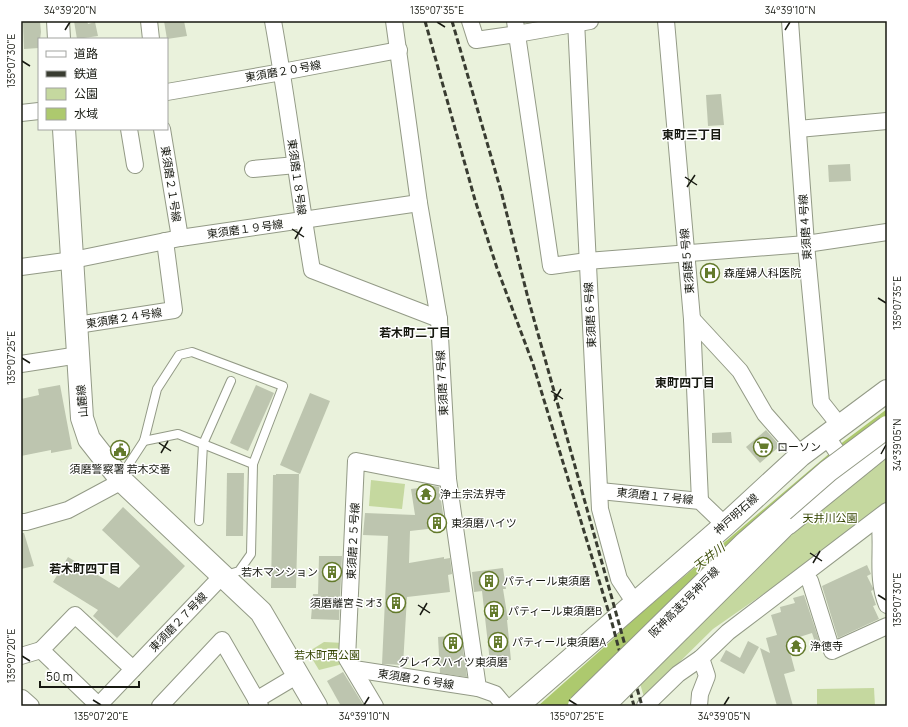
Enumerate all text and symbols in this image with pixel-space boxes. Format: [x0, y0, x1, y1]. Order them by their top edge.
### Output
text: 34°39'20"N [44, 3, 96, 17]
text: 135°07'35"E [410, 3, 464, 17]
text: 34°39'10"N [765, 3, 815, 17]
text: 135°07'30"E [4, 34, 18, 88]
legend [38, 38, 168, 130]
text: 道路 [74, 45, 98, 62]
street label: 東須磨２０号線 [244, 56, 322, 85]
text: 鉄道 [74, 65, 98, 82]
text: 公園 [74, 85, 98, 102]
text: 水域 [74, 105, 98, 122]
district label: 東町三丁目 [662, 126, 722, 143]
street label: 東須磨１８号線 [285, 138, 310, 216]
street label: 東須磨２１号線 [158, 145, 185, 223]
street label: 東須磨４号線 [795, 194, 814, 260]
street label: 東須磨１９号線 [206, 216, 284, 241]
street label: 東須磨５号線 [676, 228, 697, 295]
hospital icon: 森産婦人科医院 [699, 262, 721, 284]
place label: 森産婦人科医院 [724, 265, 801, 280]
text: 135°07'35"E [890, 276, 904, 330]
street label: 東須磨６号線 [580, 282, 599, 348]
street label: 東須磨２４号線 [85, 304, 163, 331]
district label: 若木町二丁目 [379, 324, 451, 341]
text: 135°07'25"E [4, 331, 18, 385]
street label: 東須磨７号線 [432, 350, 451, 416]
district label: 東町四丁目 [655, 374, 715, 391]
street label: 山麓線 [73, 384, 90, 418]
text: 34°39'05"N [890, 419, 904, 471]
supermarket icon: ローソン [752, 436, 774, 458]
public building icon: 須磨警察署 若木交番 [109, 439, 131, 461]
place label: ローソン [777, 439, 821, 454]
place label: 須磨警察署 若木交番 [69, 461, 171, 476]
temple icon: 浄土宗法界寺 [415, 483, 437, 505]
street label: 東須磨１７号線 [616, 484, 694, 507]
place label: 浄土宗法界寺 [440, 486, 506, 501]
street label: 神戸明石線 [710, 490, 761, 538]
street label: 東須磨２５号線 [343, 502, 362, 580]
park label: 天井川公園 [803, 510, 858, 525]
building icon: 東須磨ハイツ [426, 512, 448, 534]
place label: 東須磨ハイツ [451, 515, 517, 530]
water label: 天井川 [689, 538, 730, 574]
district label: 若木町四丁目 [49, 560, 121, 577]
building icon: 若木マンション [321, 561, 343, 583]
street label: 阪神高速3号神戸線 [645, 563, 722, 640]
place label: 若木マンション [241, 564, 318, 579]
building icon: パティール東須磨 [478, 570, 500, 592]
place label: パティール東須磨 [503, 573, 590, 588]
text: 135°07'30"E [890, 573, 904, 627]
street label: 東須磨２７号線 [146, 589, 210, 655]
building icon: 須磨離宮ミオ3 [385, 592, 407, 614]
place label: 須磨離宮ミオ3 [310, 595, 382, 610]
building icon: パティール東須磨B [483, 600, 505, 622]
place label: パティール東須磨B [508, 603, 602, 618]
text: 135°07'20"E [4, 629, 18, 683]
building icon: パティール東須磨A [487, 631, 509, 653]
building icon: グレイスハイツ東須磨 [442, 632, 464, 654]
place label: パティール東須磨A [512, 634, 606, 649]
temple icon: 浄徳寺 [785, 635, 807, 657]
place label: 浄徳寺 [810, 638, 843, 653]
park label: 若木町西公園 [294, 647, 360, 662]
place label: グレイスハイツ東須磨 [398, 654, 508, 669]
scale bar [40, 663, 139, 689]
street label: 東須磨２６号線 [377, 665, 455, 692]
text: 50 m [46, 668, 73, 685]
text: 135°07'20"E [74, 709, 128, 723]
text: 34°39'10"N [339, 709, 389, 723]
text: 135°07'25"E [550, 709, 604, 723]
text: 34°39'05"N [698, 709, 750, 723]

